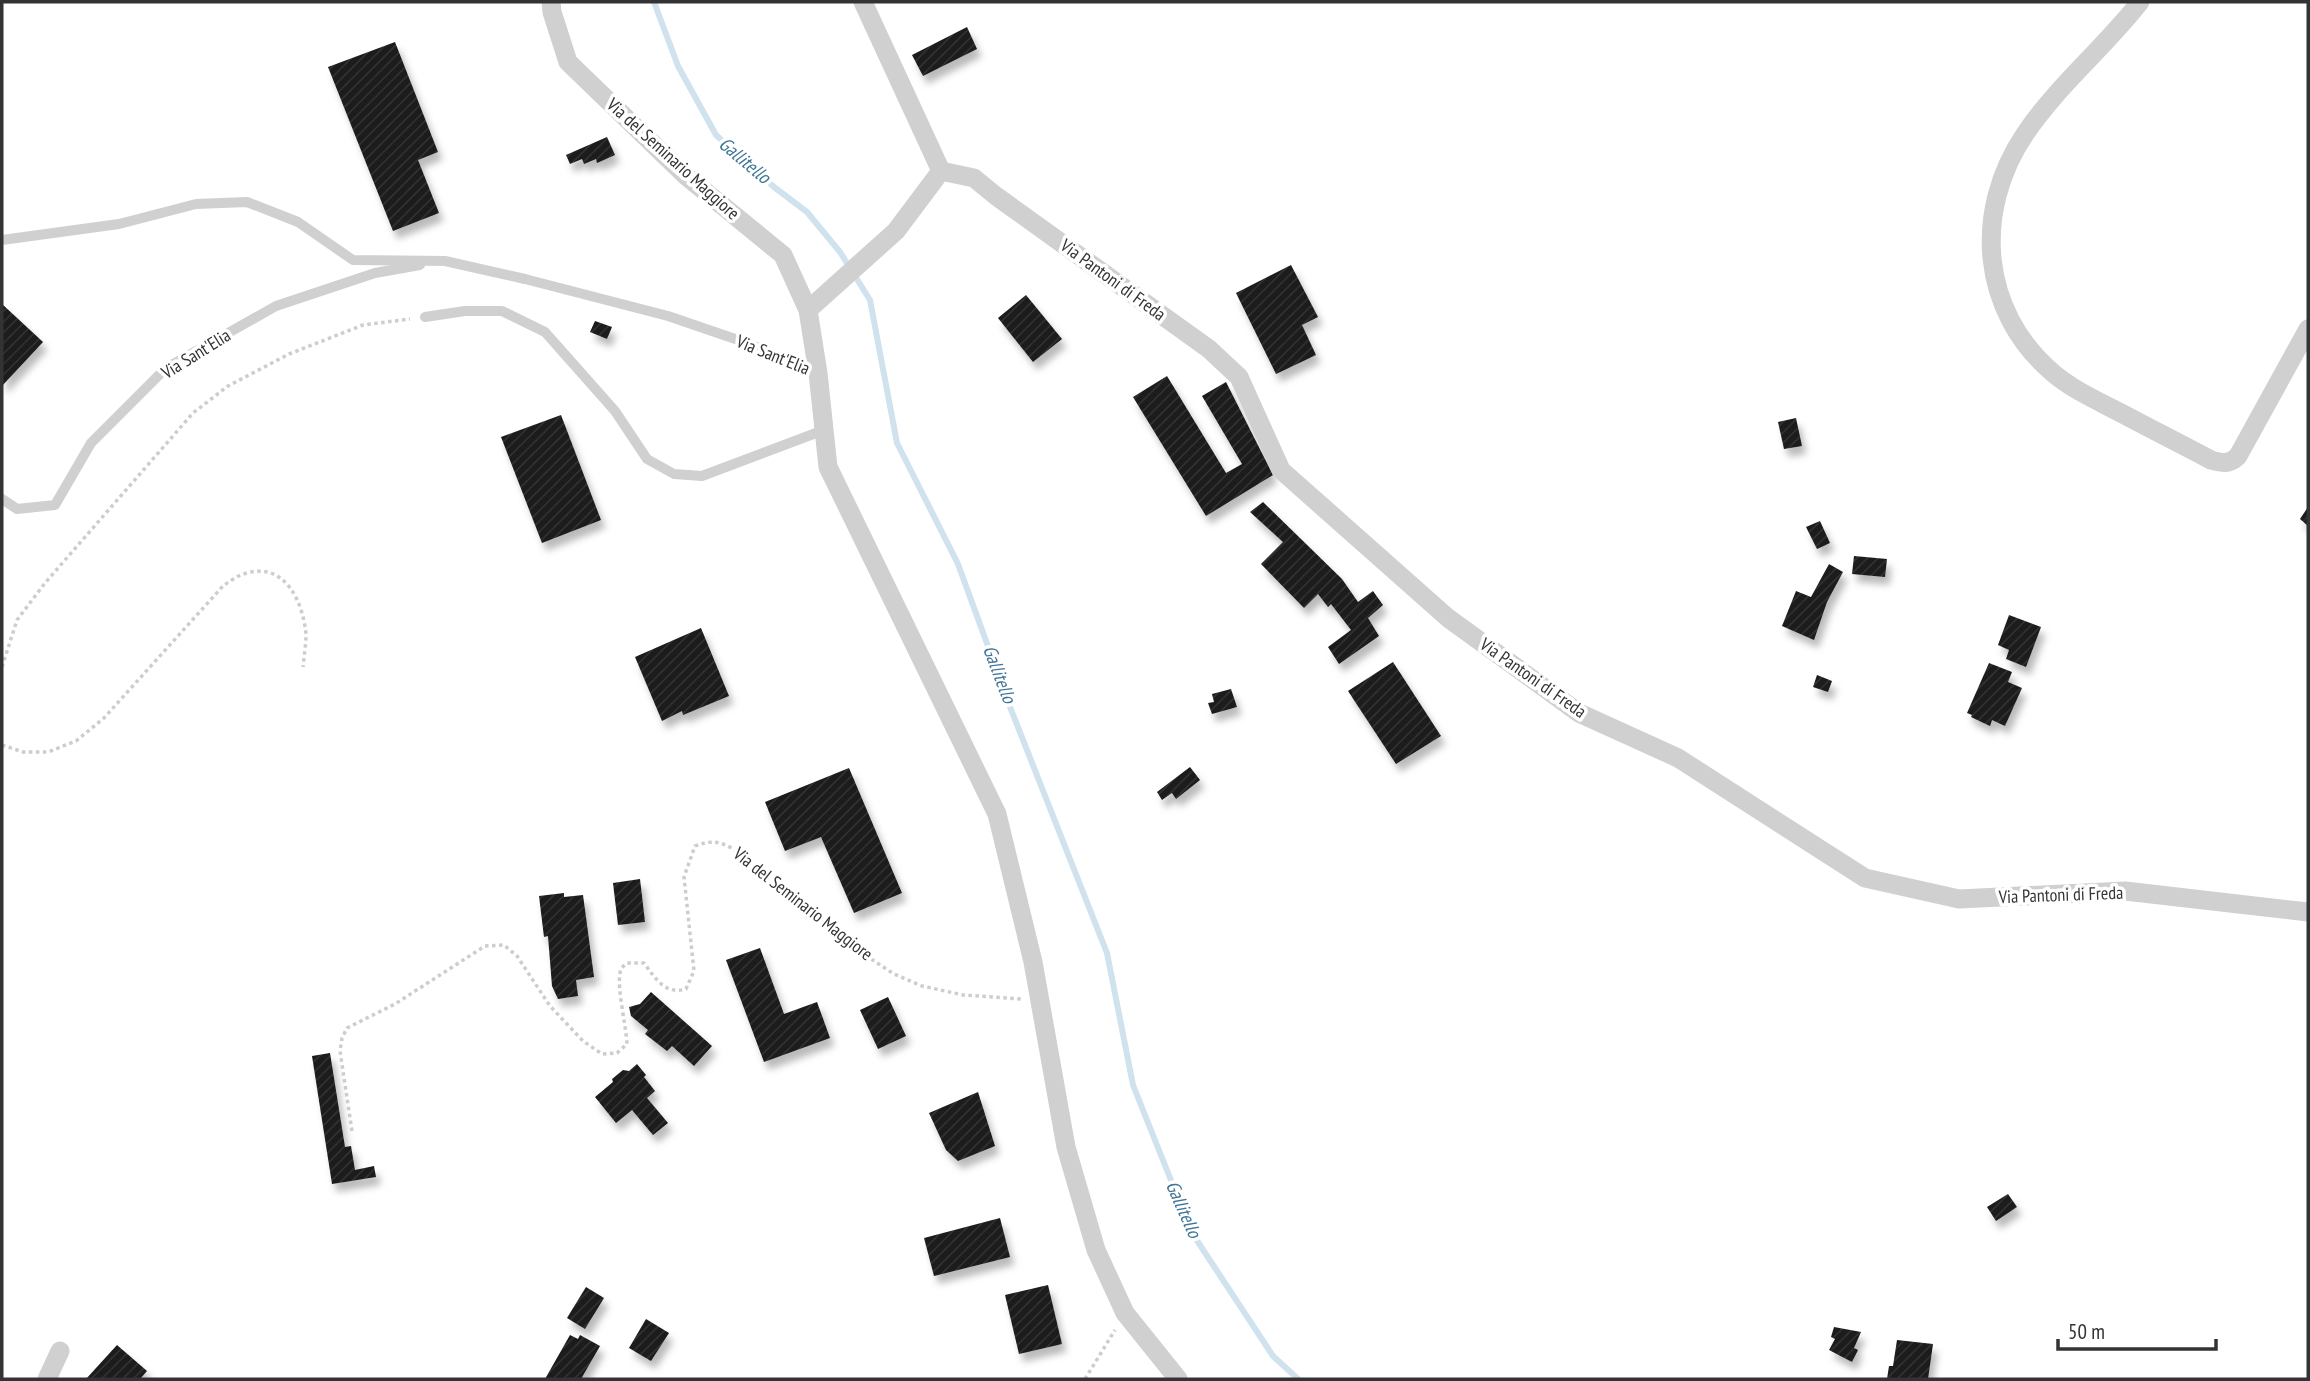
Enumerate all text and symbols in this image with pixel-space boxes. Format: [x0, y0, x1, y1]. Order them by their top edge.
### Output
street label: Via del Seminario Maggiore [601, 92, 745, 224]
water label: Gallitello [714, 132, 777, 190]
street label: Via Pantoni di Freda [1055, 233, 1170, 325]
street label: Via Sant'Elia [156, 323, 235, 384]
street label: Via Sant'Elia [732, 329, 813, 380]
street label: Via Pantoni di Freda [1475, 632, 1591, 723]
water label: Gallitello [978, 642, 1023, 708]
street label: Via del Seminario Maggiore [728, 841, 878, 965]
street label: Via Pantoni di Freda [1997, 881, 2124, 908]
water label: Gallitello [1161, 1177, 1208, 1243]
scale bar [2058, 1308, 2216, 1352]
text: 50 m [2068, 1318, 2105, 1345]

